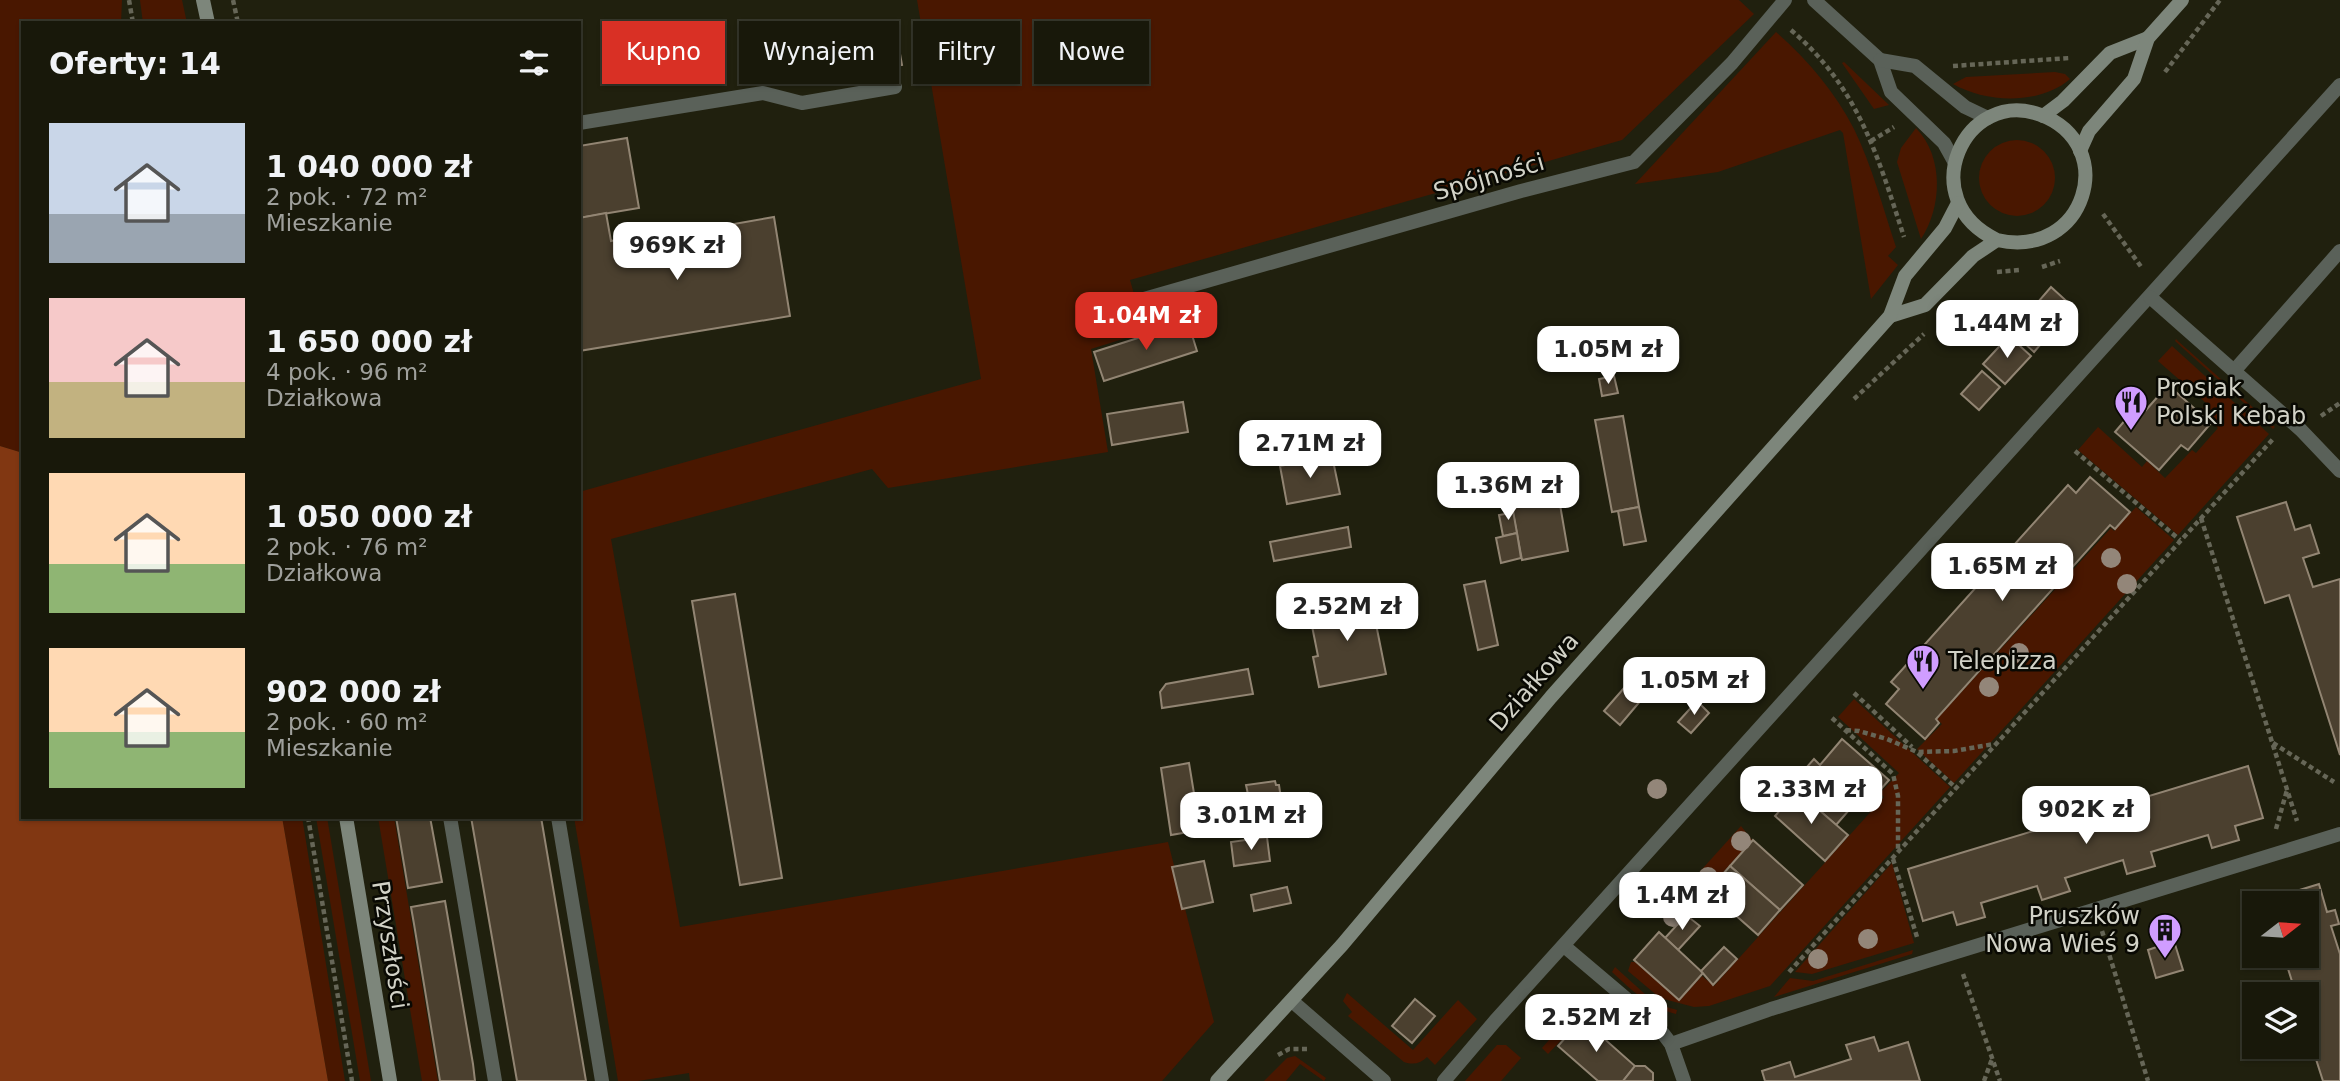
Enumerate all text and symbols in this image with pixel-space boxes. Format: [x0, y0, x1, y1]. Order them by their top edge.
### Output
chip: Kupno [602, 21, 725, 84]
chip: Wynajem [739, 21, 899, 84]
chip: Filtry [913, 21, 1020, 84]
chip: Nowe [1034, 21, 1149, 84]
icon: filters [515, 44, 553, 82]
text: Oferty: 14 [49, 46, 221, 81]
street label: Spójności [1430, 148, 1548, 206]
text: 1 040 000 zł [266, 149, 472, 184]
icon: home [105, 151, 189, 235]
text: 2 pok. · 72 m² [266, 184, 427, 210]
text: Mieszkanie [266, 210, 393, 236]
pin: 969K zł [612, 222, 742, 282]
text: 969K zł [629, 232, 725, 258]
pin: 1.04M zł [1074, 292, 1218, 352]
pin: 1.44M zł [1935, 300, 2079, 360]
text: 1.04M zł [1091, 302, 1201, 328]
text: 1.44M zł [1952, 310, 2062, 336]
text: 1 650 000 zł [266, 324, 472, 359]
icon: home [105, 326, 189, 410]
pin: 1.05M zł [1536, 326, 1680, 386]
text: 1.05M zł [1553, 336, 1663, 362]
text: 4 pok. · 96 m² [266, 359, 427, 385]
place label: Prosiak Polski Kebab [2156, 374, 2306, 430]
restaurant icon: Prosiak Polski Kebab [2112, 383, 2150, 432]
text: Działkowa [266, 385, 382, 411]
pin: 2.71M zł [1238, 420, 1382, 480]
text: 2.71M zł [1255, 430, 1365, 456]
pin: 1.36M zł [1436, 462, 1580, 522]
text: 1.36M zł [1453, 472, 1563, 498]
text: 1 050 000 zł [266, 499, 472, 534]
icon: home [105, 501, 189, 585]
text: 2 pok. · 76 m² [266, 534, 427, 560]
pin: 1.65M zł [1930, 544, 2074, 603]
text: 1.65M zł [1947, 553, 2057, 579]
text: Działkowa [266, 560, 382, 586]
pin: 2.52M zł [1275, 584, 1419, 643]
text: 2.52M zł [1292, 593, 1402, 619]
street label: Działkowa [1484, 627, 1584, 737]
restaurant icon: Telepizza [1904, 642, 1942, 691]
place label: Telepizza [1947, 647, 2057, 675]
pin: 1.05M zł [1622, 658, 1766, 717]
text: 1.05M zł [1639, 667, 1749, 693]
text: 902 000 zł [266, 674, 441, 709]
icon: home [105, 676, 189, 760]
text: 2 pok. · 60 m² [266, 709, 427, 735]
text: Mieszkanie [266, 735, 393, 761]
pin: 2.33M zł [1739, 766, 1883, 826]
text: 2.33M zł [1756, 776, 1866, 802]
pin: 902K zł [2021, 786, 2151, 846]
pin: 3.01M zł [1179, 792, 1323, 852]
text: 902K zł [2038, 796, 2134, 822]
text: 3.01M zł [1196, 802, 1306, 828]
pin: 1.4M zł [1617, 872, 1747, 932]
street label: Przyszłości [366, 879, 414, 1011]
text: 1.4M zł [1635, 882, 1729, 908]
north arrow [2242, 891, 2319, 968]
map controls [2242, 891, 2319, 1059]
place label: Pruszków Nowa Wieś 9 [1985, 902, 2140, 958]
building icon: Pruszków Nowa Wieś 9 [2146, 911, 2184, 960]
button: layers [2242, 982, 2319, 1059]
pin: 2.52M zł [1524, 995, 1668, 1054]
text: 2.52M zł [1541, 1004, 1651, 1030]

